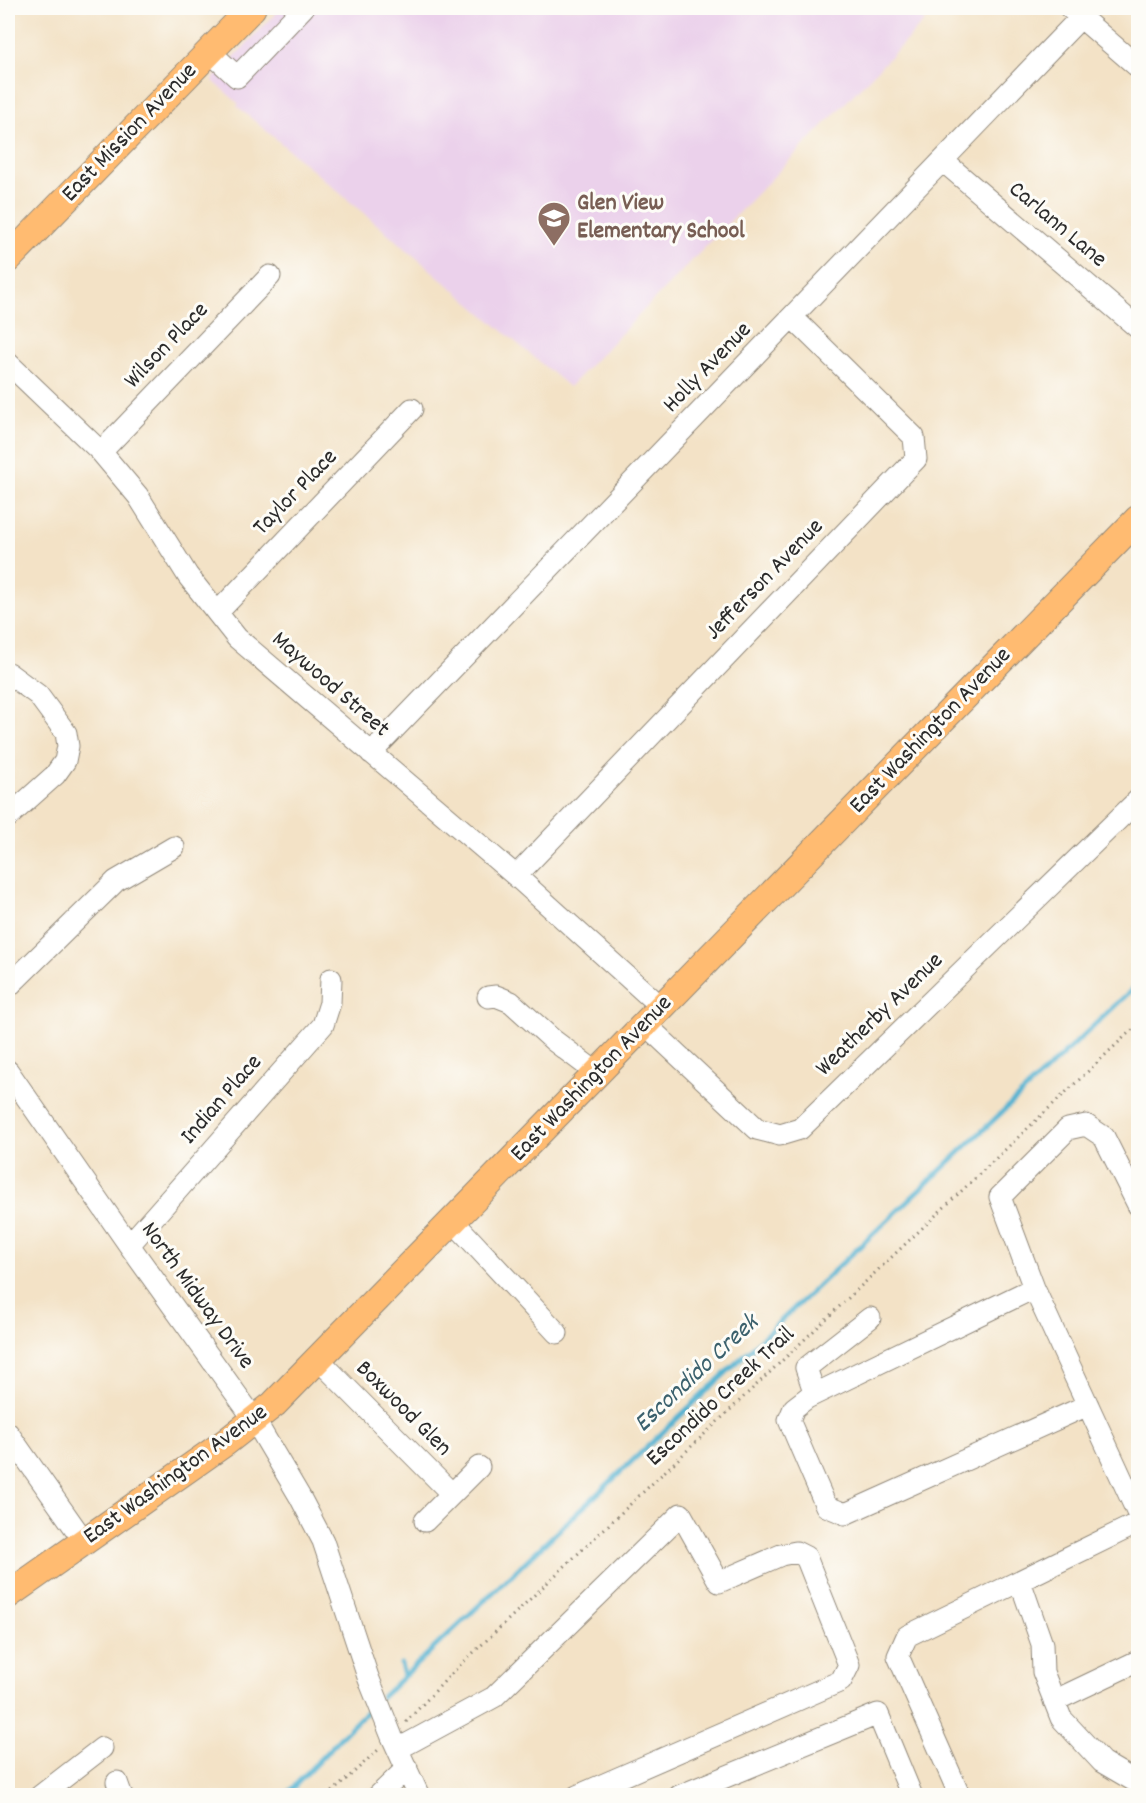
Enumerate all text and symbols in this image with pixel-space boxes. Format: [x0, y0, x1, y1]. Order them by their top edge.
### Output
street label: East Mission Avenue [54, 56, 206, 210]
street label: Carlann Lane [1000, 174, 1114, 276]
place label: Glen View Elementary School [577, 187, 745, 249]
school or university icon: Glen View Elementary School [536, 200, 572, 247]
street label: Wilson Place [117, 295, 217, 397]
street label: Holly Avenue [656, 315, 760, 421]
street label: Taylor Place [246, 442, 346, 544]
street label: Jefferson Avenue [698, 511, 832, 649]
street label: Maywood Street [263, 624, 397, 746]
street label: East Washington Avenue [842, 640, 1020, 822]
street label: Weatherby Avenue [808, 945, 952, 1085]
street label: East Washington Avenue [503, 988, 681, 1170]
street label: Indian Place [173, 1047, 271, 1153]
street label: North Midway Drive [132, 1215, 262, 1377]
water label: Escondido Creek [626, 1304, 770, 1442]
street label: Escondido Creek Trail [639, 1319, 803, 1475]
street label: Boxwood Glen [347, 1353, 459, 1465]
street label: East Washington Avenue [77, 1396, 275, 1554]

